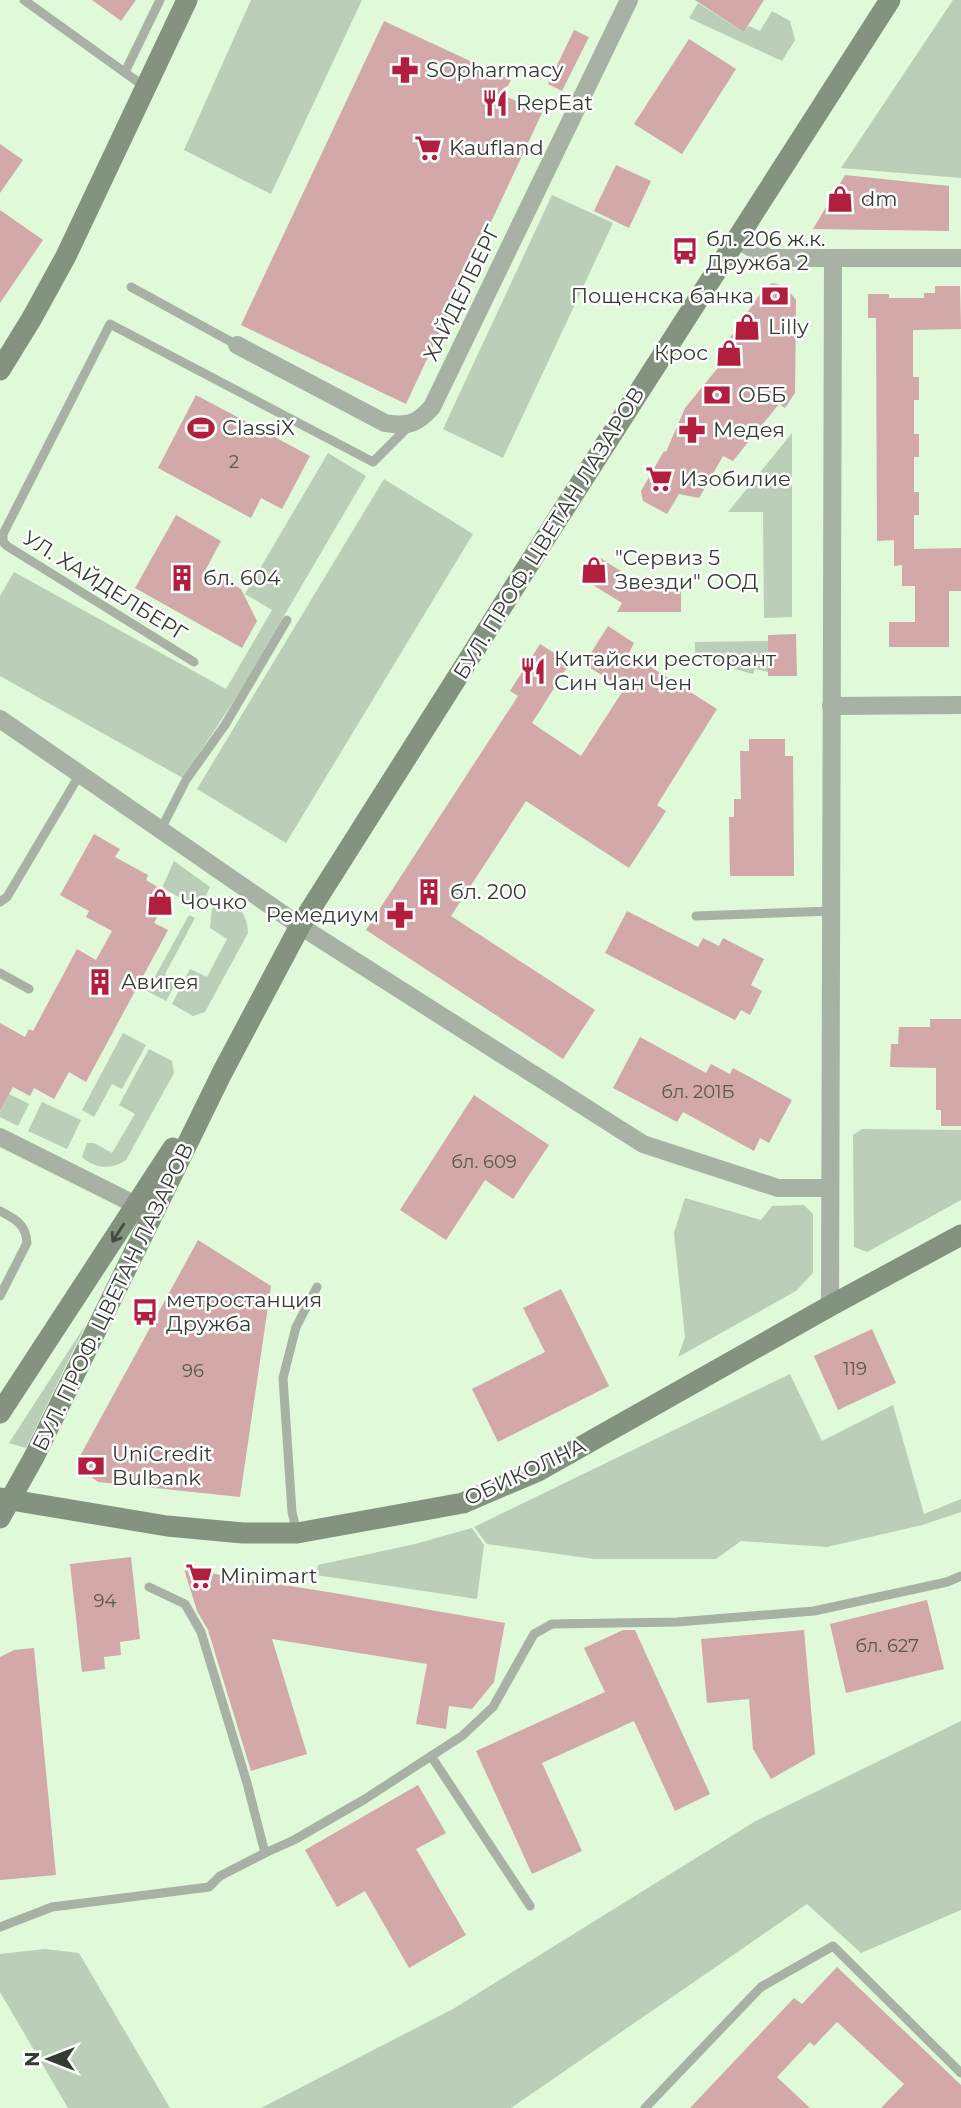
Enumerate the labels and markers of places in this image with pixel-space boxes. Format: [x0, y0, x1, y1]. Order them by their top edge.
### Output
pharmacy icon: SOpharmacy [390, 55, 420, 85]
place label: SOpharmacy [426, 57, 564, 82]
restaurant icon: RepEat [480, 88, 510, 118]
place label: RepEat [516, 90, 593, 115]
supermarket icon: Kaufland [413, 133, 443, 163]
place label: Kaufland [449, 135, 544, 160]
shop icon: dm [825, 184, 855, 214]
place label: dm [861, 186, 898, 211]
place label: бл. 206 ж.к. Дружба 2 [706, 226, 826, 275]
bus stop icon: бл. 206 ж.к. Дружба 2 [670, 236, 700, 266]
bank icon: Пощенска банка [760, 281, 790, 311]
place label: Пощенска банка [571, 283, 754, 308]
shop icon: Lilly [732, 312, 762, 342]
place label: Lilly [768, 314, 809, 339]
shop icon: Крос [714, 338, 744, 368]
place label: Крос [654, 340, 708, 365]
bank icon: ОББ [702, 380, 732, 410]
place label: ОББ [738, 382, 786, 407]
sports icon: ClassiX [186, 413, 216, 443]
place label: ClassiX [222, 415, 295, 440]
pharmacy icon: Медея [677, 415, 707, 445]
place label: Медея [713, 417, 785, 442]
supermarket icon: Изобилие [644, 464, 674, 494]
place label: Изобилие [680, 466, 791, 491]
place label: "Сервиз 5 Звезди" ООД [615, 545, 758, 594]
shop icon: "Сервиз 5 Звезди" ООД [579, 555, 609, 585]
building icon: бл. 604 [167, 563, 197, 593]
place label: бл. 604 [203, 565, 281, 590]
place label: Китайски ресторант Син Чан Чен [554, 646, 776, 695]
restaurant icon: Китайски ресторант Син Чан Чен [518, 656, 548, 686]
building icon: бл. 200 [414, 877, 444, 907]
place label: бл. 200 [450, 879, 527, 904]
shop icon: Чочко [145, 887, 175, 917]
place label: Чочко [181, 889, 247, 914]
pharmacy icon: Ремедиум [385, 900, 415, 930]
place label: Ремедиум [266, 902, 379, 927]
building icon: Авигея [85, 967, 115, 997]
place label: Авигея [121, 969, 199, 994]
place label: метростанция Дружба [166, 1287, 322, 1336]
bus stop icon: метростанция Дружба [130, 1297, 160, 1327]
place label: UniCredit Bulbank [112, 1441, 212, 1490]
bank icon: UniCredit Bulbank [76, 1451, 106, 1481]
supermarket icon: Minimart [184, 1561, 214, 1591]
place label: Minimart [220, 1563, 317, 1588]

